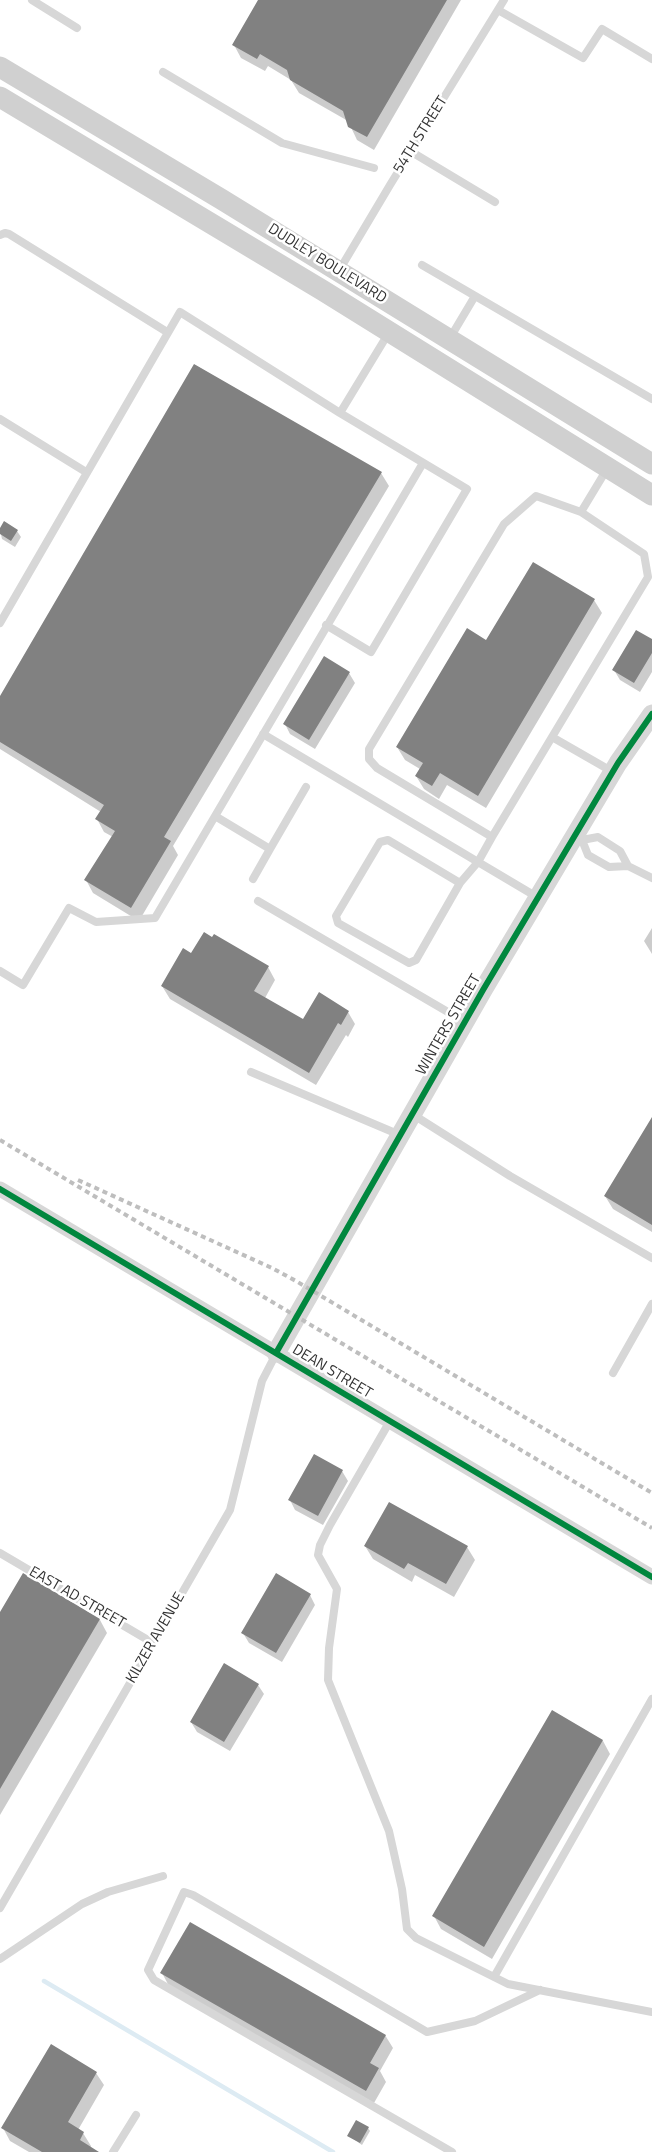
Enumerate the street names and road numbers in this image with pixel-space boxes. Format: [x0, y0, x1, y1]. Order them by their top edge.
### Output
street label: 54TH STREET [390, 93, 452, 177]
street label: DUDLEY BOULEVARD [264, 220, 390, 308]
street label: WINTERS STREET [413, 971, 485, 1079]
street label: DEAN STREET [289, 1341, 375, 1403]
street label: EAST AD STREET [26, 1563, 128, 1633]
street label: KILZER AVENUE [123, 1589, 189, 1687]

